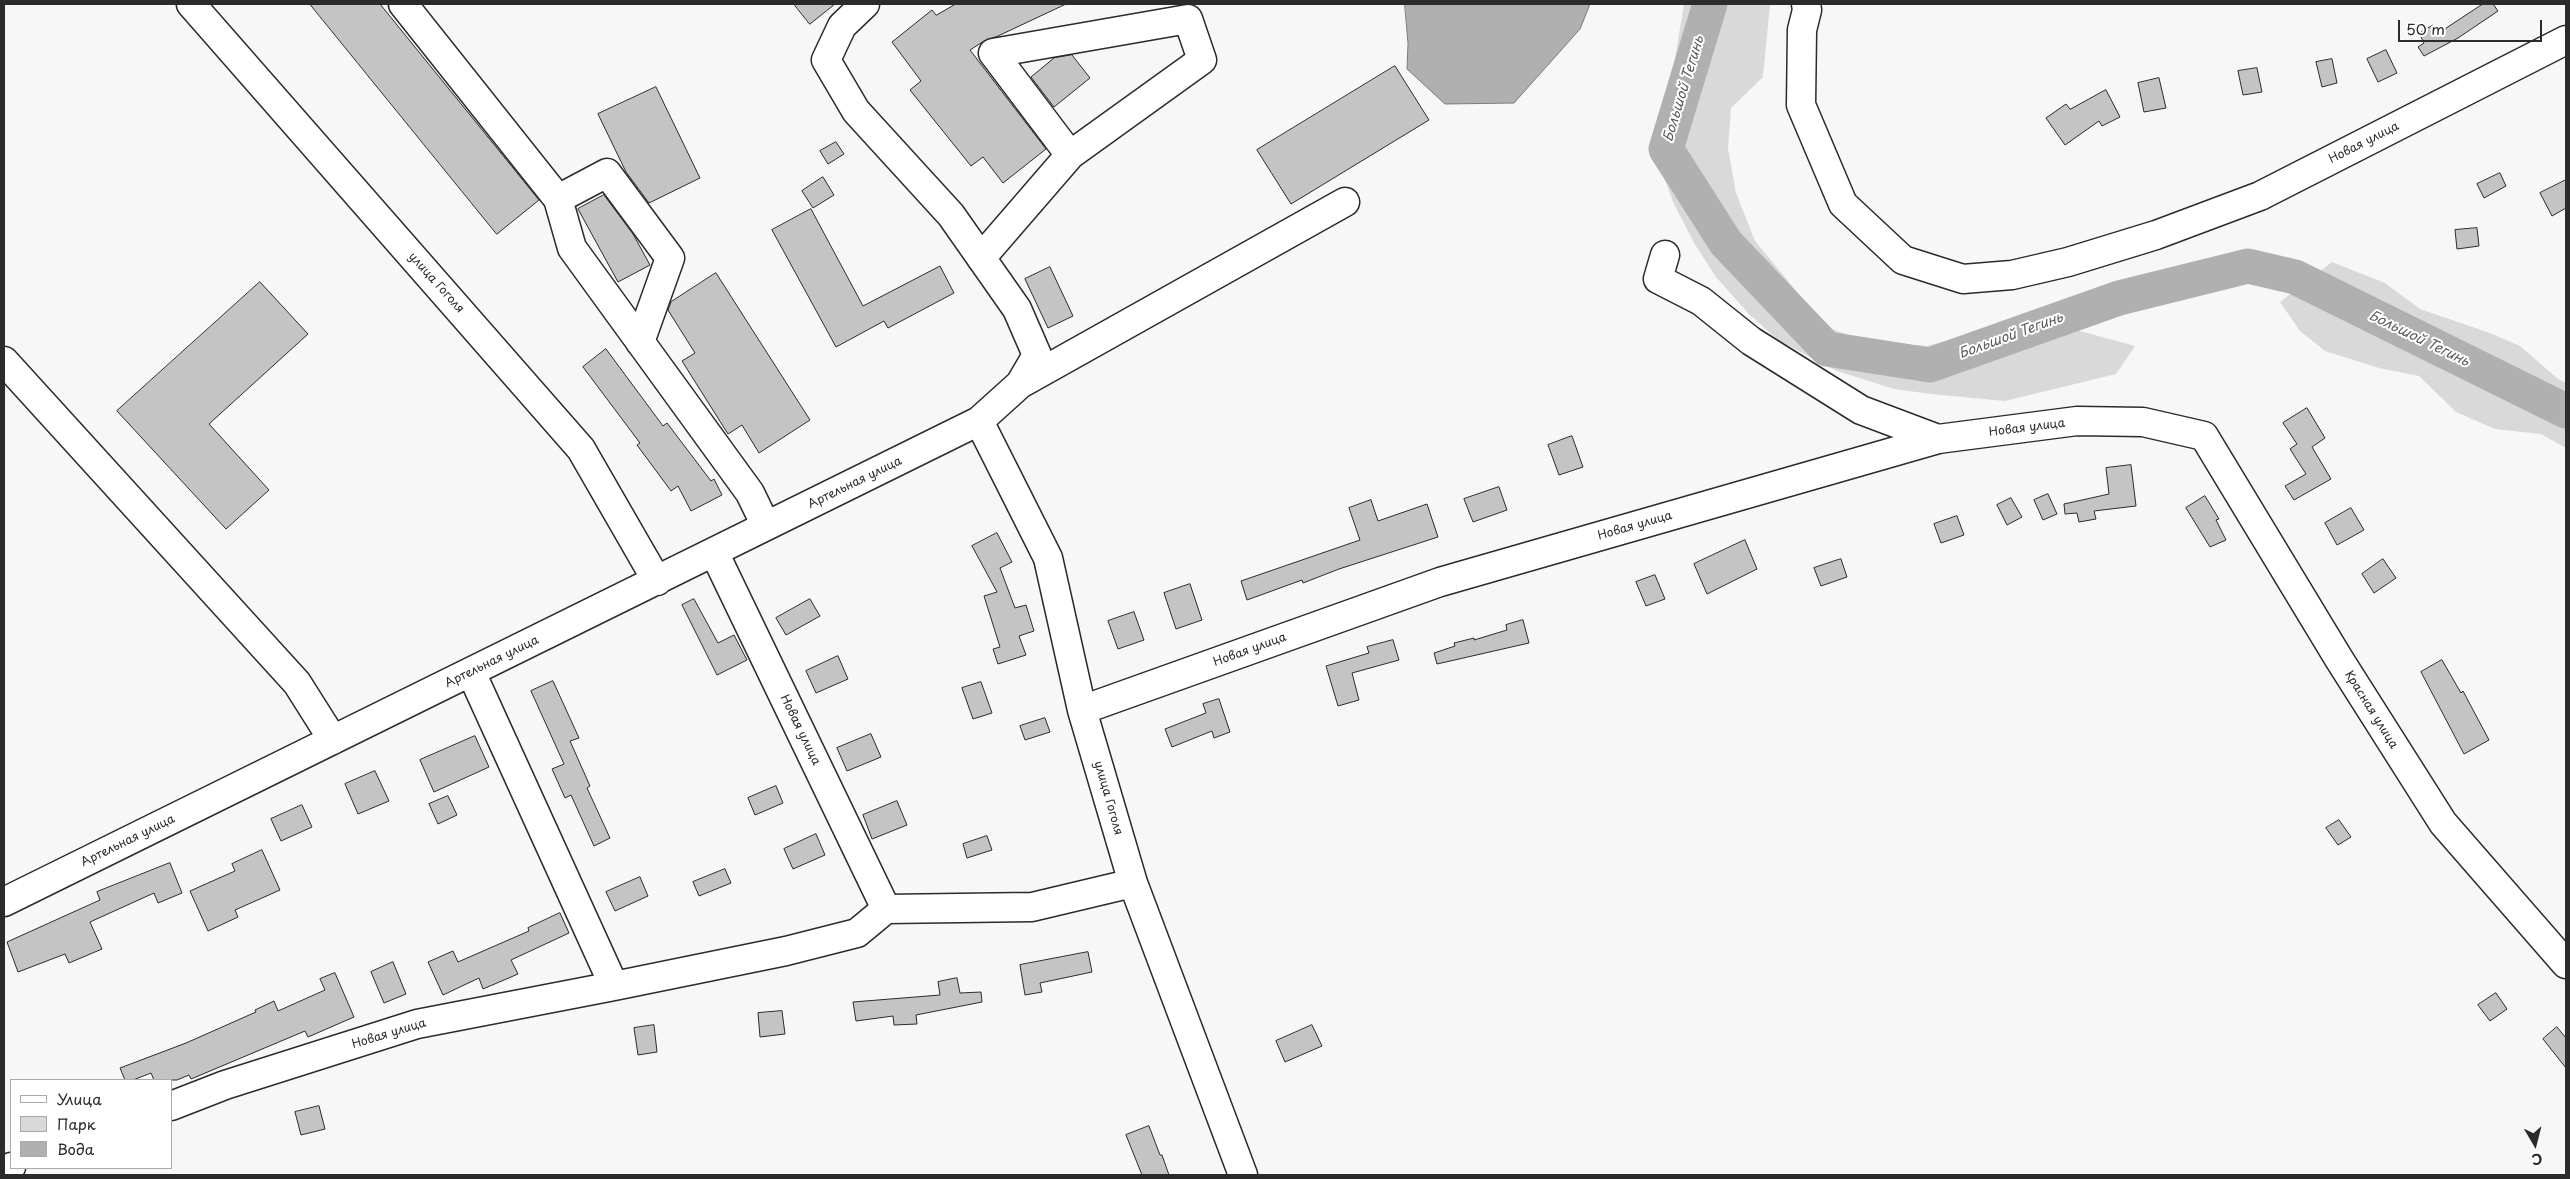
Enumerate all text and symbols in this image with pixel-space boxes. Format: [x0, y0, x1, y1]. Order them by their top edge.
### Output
scale bar [2400, 10, 2544, 42]
text: 50 m [2406, 17, 2445, 40]
water label: Большой Тегинь [1660, 34, 1708, 144]
street label: Новая улица [2327, 119, 2401, 167]
street label: улица Гоголя [405, 250, 467, 316]
water label: Большой Тегинь [2366, 307, 2472, 371]
water label: Большой Тегинь [1957, 309, 2065, 363]
street label: Новая улица [1988, 416, 2066, 440]
street label: Артельная улица [806, 454, 904, 512]
street label: Новая улица [1596, 509, 1674, 543]
street label: Новая улица [1211, 630, 1289, 670]
street label: Артельная улица [443, 633, 541, 691]
street label: Красная улица [2341, 668, 2401, 752]
street label: Новая улица [777, 692, 823, 768]
street label: улица Гоголя [1091, 759, 1125, 837]
street label: Артельная улица [79, 812, 177, 870]
street label: Новая улица [350, 1016, 428, 1052]
legend [10, 1079, 172, 1169]
text: Улица [57, 1087, 102, 1110]
text: Парк [57, 1112, 96, 1135]
north arrow [2510, 1119, 2560, 1169]
text: Вода [57, 1137, 94, 1160]
text: С [2530, 1148, 2544, 1170]

